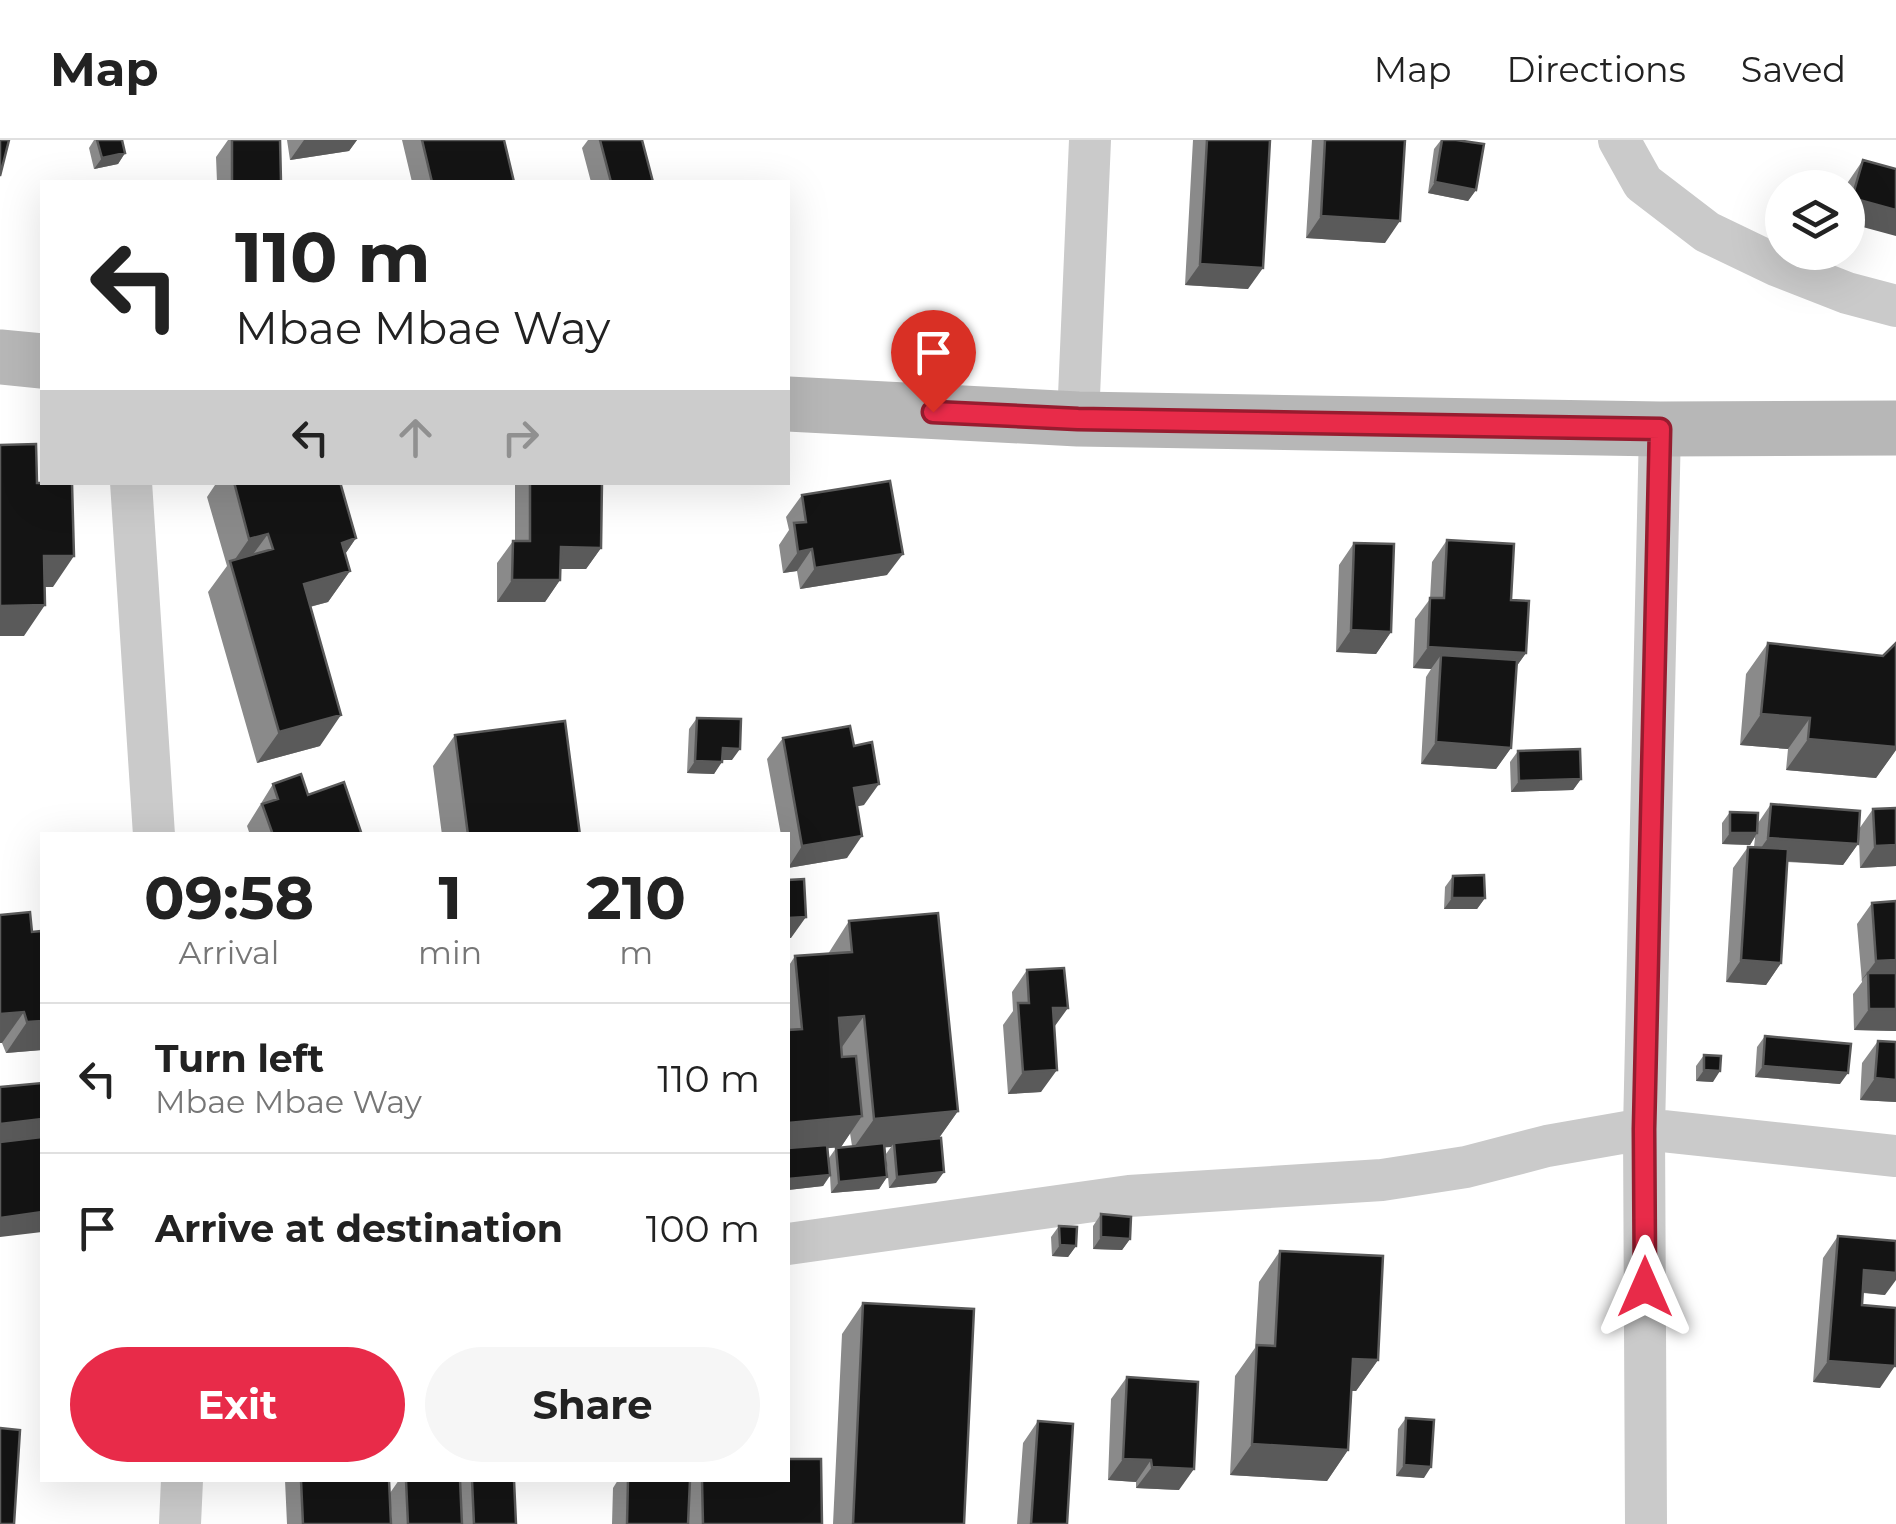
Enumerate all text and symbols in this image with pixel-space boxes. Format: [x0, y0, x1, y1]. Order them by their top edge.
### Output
text: Map [50, 40, 159, 98]
text: Map [1374, 48, 1452, 91]
text: Directions [1507, 48, 1686, 91]
text: Saved [1741, 48, 1846, 91]
map controls [1765, 170, 1865, 270]
button: layers [1765, 170, 1865, 270]
text: 110 m [235, 214, 431, 300]
icon: left [70, 220, 200, 350]
text: Mbae Mbae Way [235, 300, 610, 355]
pin [891, 310, 976, 413]
icon: arrive [906, 325, 961, 380]
icon: left [283, 410, 338, 465]
icon: ahead [388, 410, 443, 465]
icon: right [493, 410, 548, 465]
text: 09:58 [144, 861, 314, 934]
text: 1 [438, 861, 462, 934]
text: 210 [586, 861, 686, 934]
text: Arrival [179, 933, 279, 972]
text: min [418, 933, 482, 972]
text: m [619, 933, 653, 972]
text: Turn left [155, 1035, 324, 1082]
icon: left [70, 1051, 125, 1106]
text: 110 m [657, 1055, 760, 1102]
text: Mbae Mbae Way [155, 1082, 422, 1121]
icon: arrive [70, 1201, 125, 1256]
text: Arrive at destination [155, 1205, 563, 1252]
text: 100 m [646, 1205, 760, 1252]
position arrow [1593, 1235, 1697, 1339]
button: Exit [70, 1347, 405, 1462]
button: Share [425, 1347, 760, 1462]

